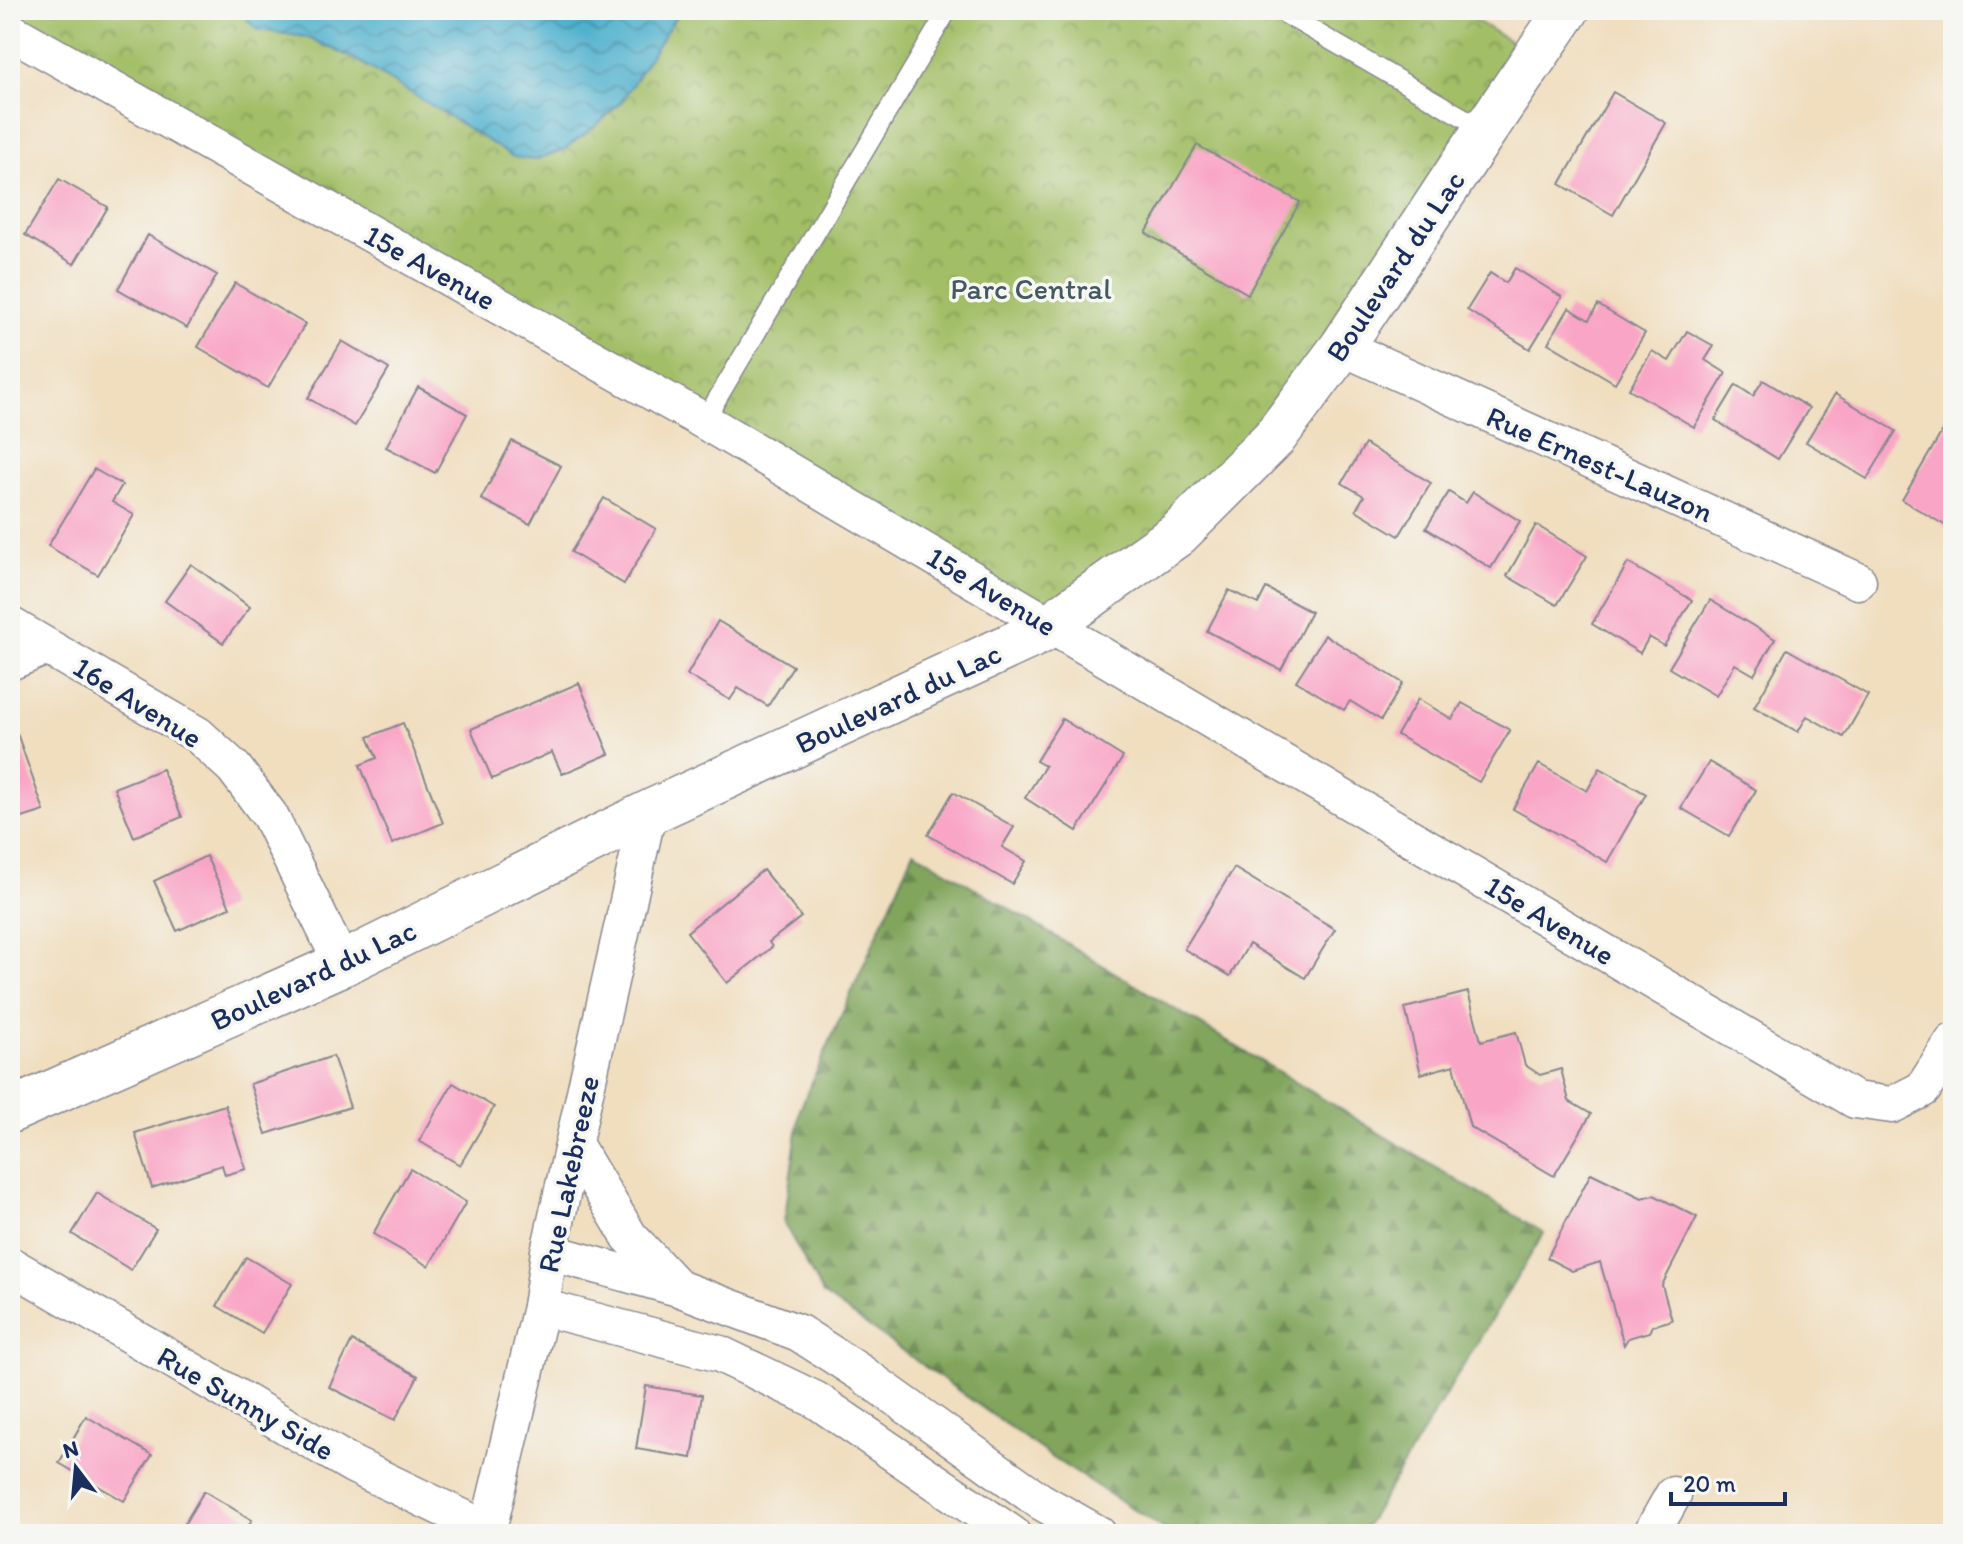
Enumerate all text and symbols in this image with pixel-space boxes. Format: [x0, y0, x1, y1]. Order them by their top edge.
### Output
street label: Boulevard du Lac [1317, 163, 1473, 369]
street label: 15e Avenue [358, 216, 502, 318]
park label: Parc Central [950, 270, 1112, 307]
street label: Rue Ernest-Lauzon [1481, 397, 1719, 531]
street label: 15e Avenue [920, 538, 1064, 644]
street label: Boulevard du Lac [789, 634, 1007, 762]
street label: 16e Avenue [67, 648, 209, 756]
street label: 15e Avenue [1478, 867, 1622, 973]
street label: Boulevard du Lac [204, 911, 422, 1039]
street label: Rue Lakebreeze [529, 1072, 607, 1276]
street label: Rue Sunny Side [151, 1337, 341, 1469]
north arrow [36, 1428, 116, 1508]
text: N [60, 1434, 81, 1464]
scale bar [1671, 1456, 1785, 1506]
text: 20 m [1683, 1469, 1736, 1498]

